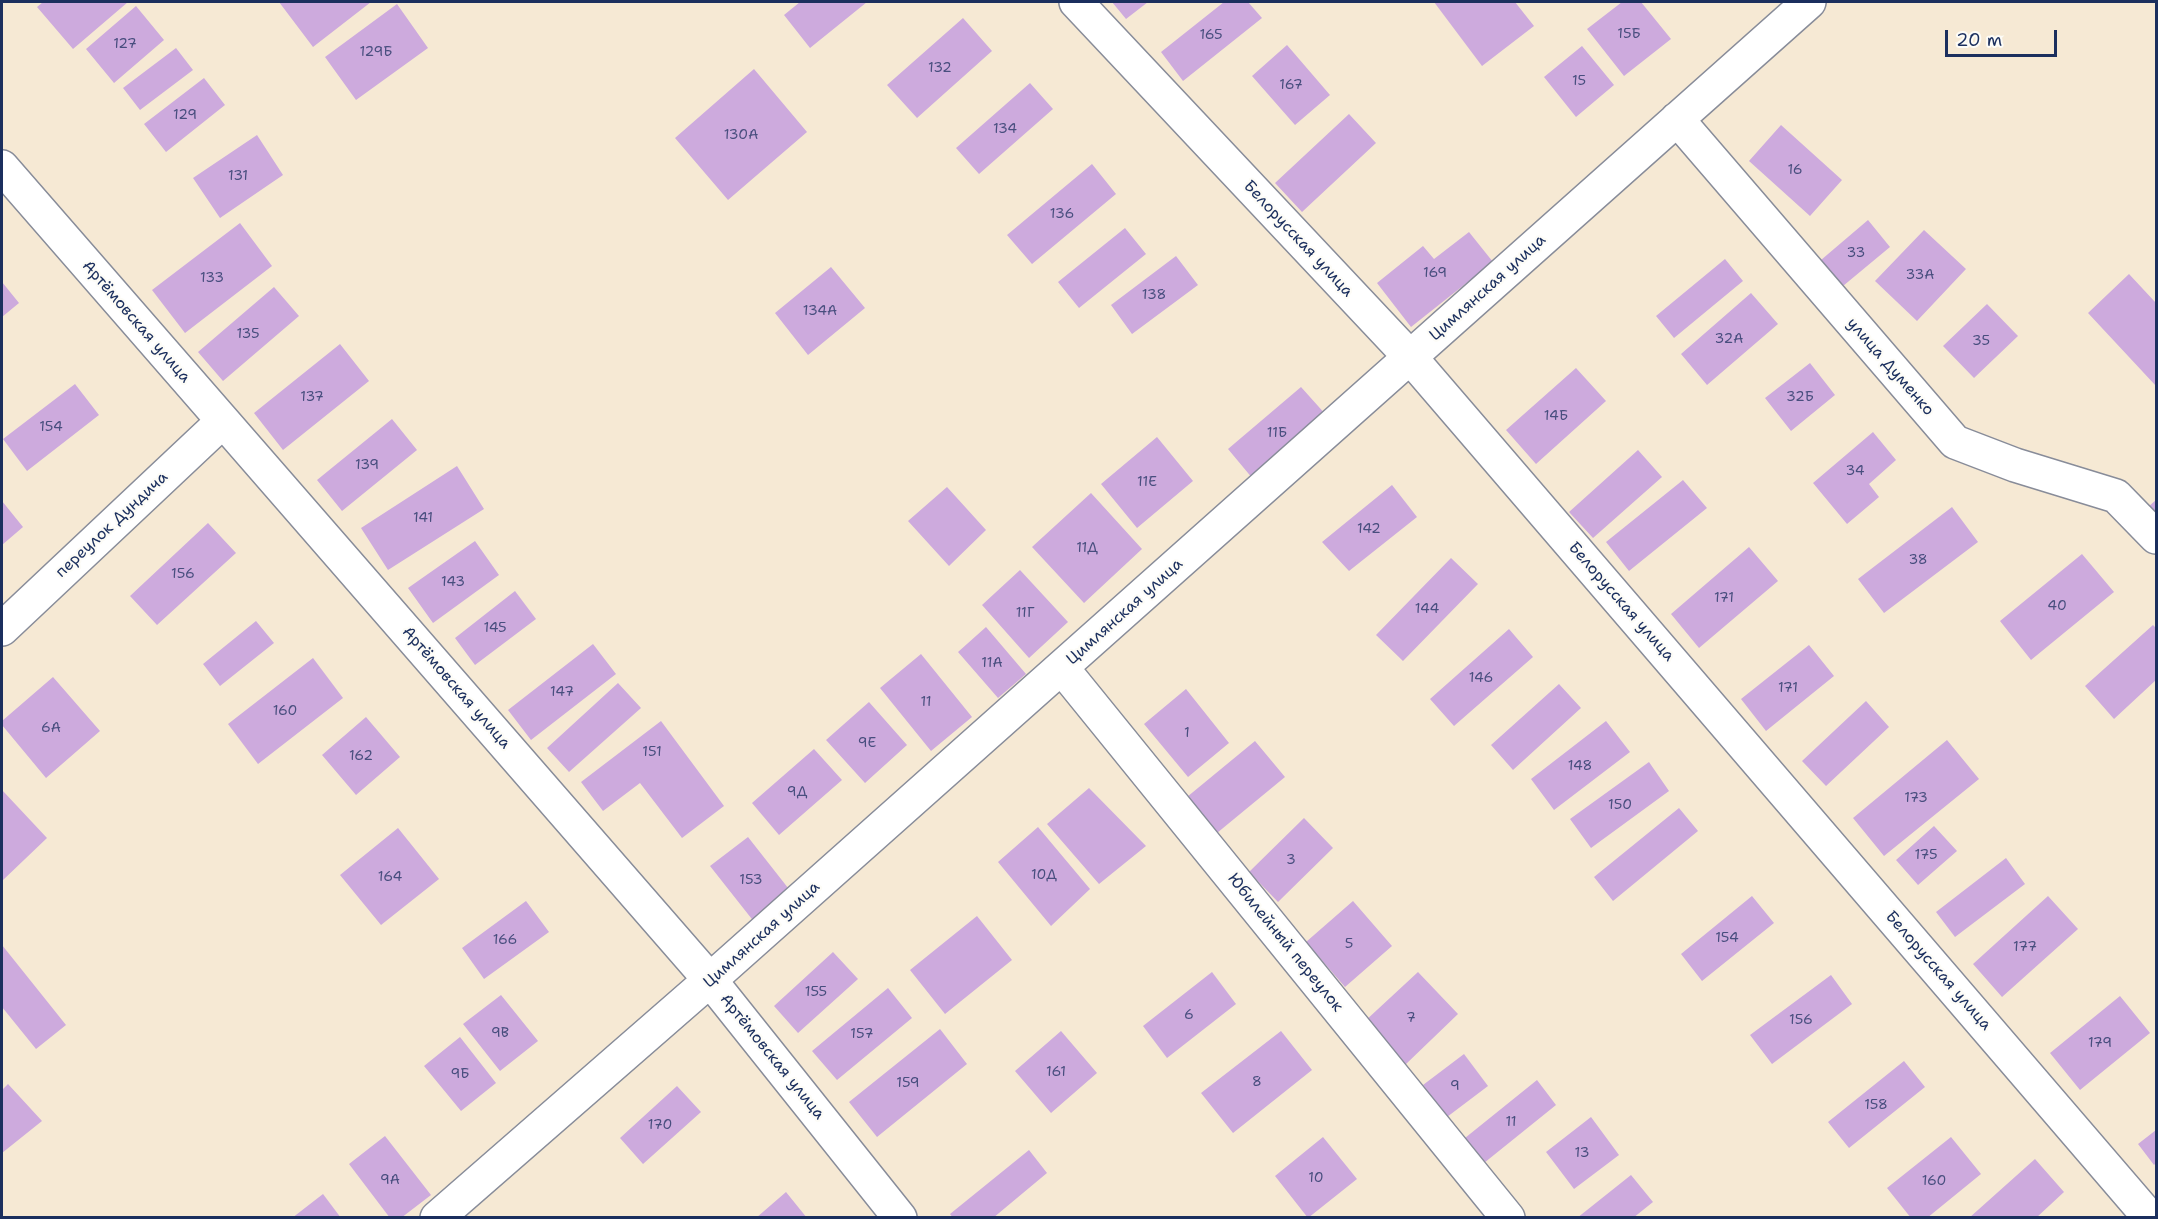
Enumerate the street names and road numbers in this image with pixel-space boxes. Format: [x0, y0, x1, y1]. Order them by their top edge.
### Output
street label: Белорусская улица [1239, 177, 1357, 301]
street label: Цимлянская улица [1426, 231, 1550, 345]
street label: Артёмовская улица [78, 257, 194, 387]
street label: улица Думенко [1842, 314, 1938, 420]
street label: переулок Дундича [52, 468, 172, 582]
street label: Белорусская улица [1564, 538, 1678, 666]
street label: Цимлянская улица [1063, 555, 1187, 669]
street label: Артёмовская улица [398, 623, 514, 753]
street label: Юбилейный переулок [1223, 870, 1347, 1016]
street label: Цимлянская улица [700, 878, 824, 992]
street label: Белорусская улица [1881, 907, 1995, 1035]
street label: Артёмовская улица [716, 990, 828, 1124]

